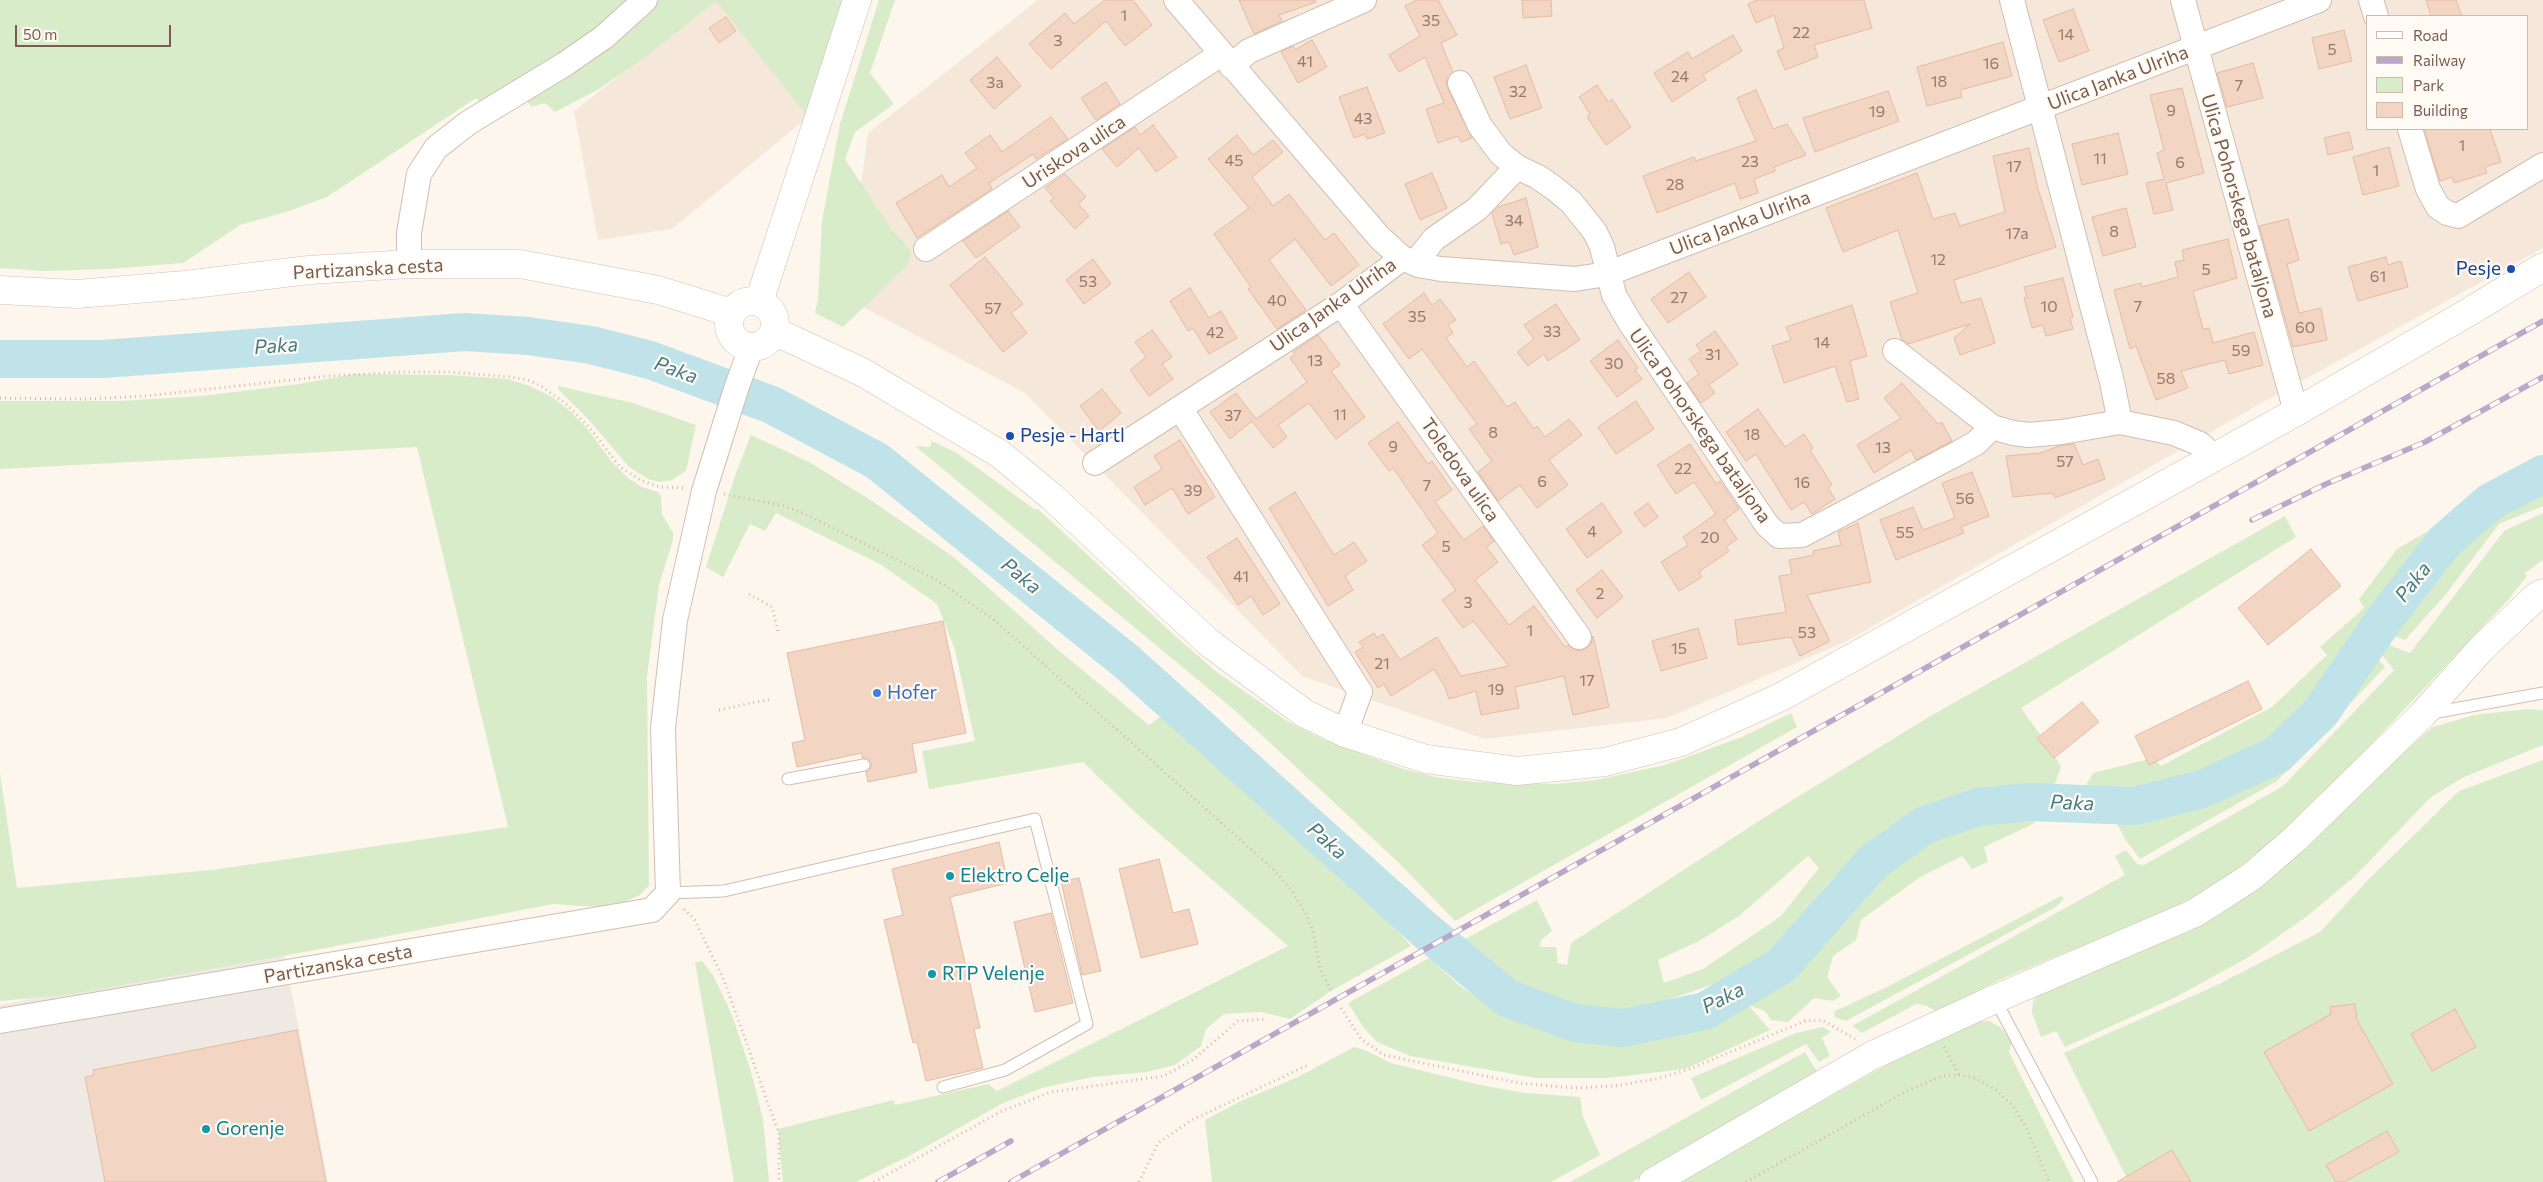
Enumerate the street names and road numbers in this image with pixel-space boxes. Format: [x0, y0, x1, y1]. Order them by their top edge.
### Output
street label: Ulica Janka Ulriha [2044, 41, 2192, 115]
street label: Ulica Pohorskega bataljona [2196, 91, 2282, 321]
street label: Uriskova ulica [1018, 110, 1130, 194]
street label: Ulica Janka Ulriha [1666, 186, 1814, 260]
street label: Ulica Janka Ulriha [1266, 253, 1400, 357]
street label: Partizanska cesta [292, 254, 444, 284]
street label: Ulica Pohorskega bataljona [1624, 324, 1776, 528]
street label: Toledova ulica [1416, 414, 1504, 526]
street label: Partizanska cesta [262, 940, 414, 988]

